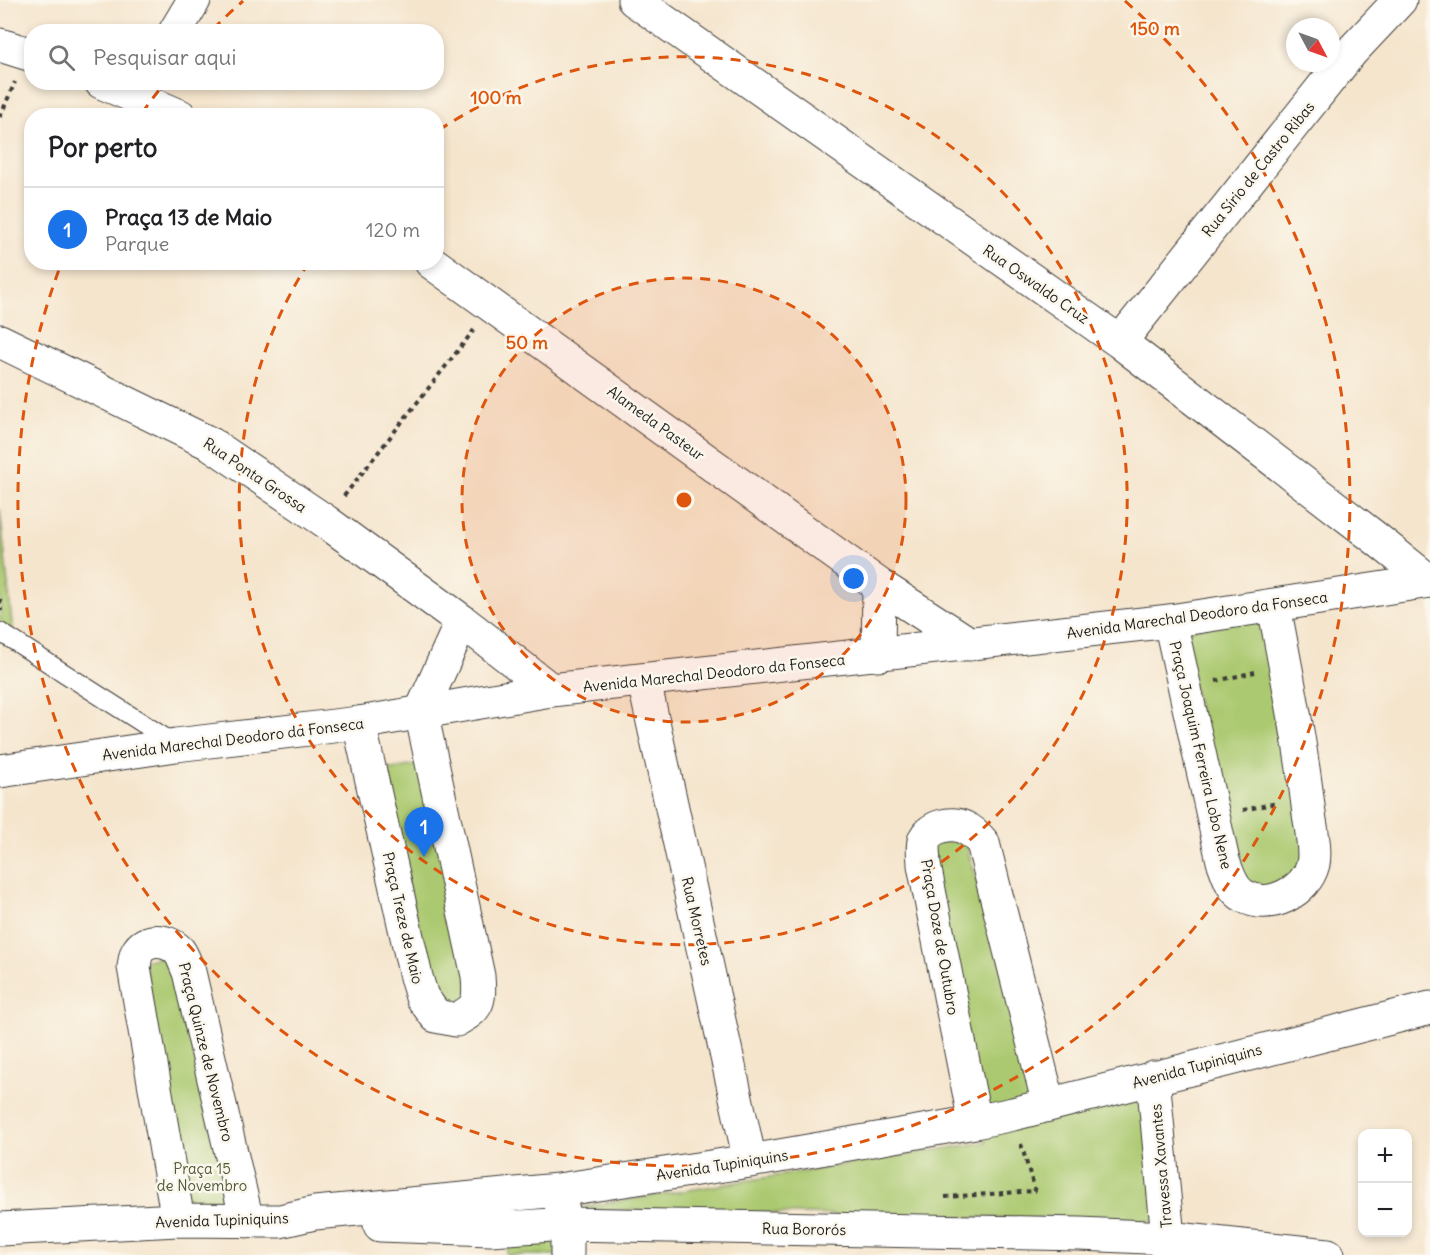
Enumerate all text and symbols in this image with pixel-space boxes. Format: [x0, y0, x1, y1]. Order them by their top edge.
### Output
text: 150 m [1130, 17, 1180, 40]
north arrow [1286, 18, 1340, 72]
search box [24, 24, 444, 90]
icon: search [45, 41, 78, 74]
text: Pesquisar aqui [93, 43, 236, 71]
text: 100 m [471, 86, 522, 109]
street label: Rua Sírio de Castro Ribas [1198, 97, 1319, 241]
text: Por perto [48, 131, 157, 164]
text: Praça 13 de Maio [105, 203, 272, 231]
text: 1 [64, 217, 71, 242]
text: 120 m [366, 217, 420, 242]
text: Parque [105, 231, 169, 256]
street label: Rua Oswaldo Cruz [979, 240, 1093, 328]
text: 50 m [506, 331, 548, 354]
street label: Alameda Pasteur [604, 381, 708, 465]
street label: Rua Ponta Grossa [200, 433, 311, 517]
centre of rings [674, 490, 694, 510]
your location [839, 564, 868, 593]
street label: Avenida Marechal Deodoro da Fonseca [1065, 587, 1329, 643]
street label: Praça Joaquim Ferreira Lobo Nene [1165, 639, 1237, 871]
street label: Avenida Marechal Deodoro da Fonseca [582, 650, 846, 696]
street label: Avenida Marechal Deodoro da Fonseca [101, 713, 365, 764]
pin: 1 [404, 808, 444, 857]
street label: Praça Treze de Maio [379, 850, 427, 986]
street label: Praça Doze de Outubro [917, 858, 963, 1016]
street label: Rua Morretes [678, 875, 716, 967]
street label: Praça Quinze de Novembro [175, 960, 237, 1144]
street label: Avenida Tupiniquins [1130, 1040, 1264, 1092]
street label: Travessa Xavantes [1146, 1103, 1176, 1229]
map controls [1358, 1129, 1412, 1237]
button: + [1358, 1129, 1412, 1183]
street label: Avenida Tupiniquins [655, 1145, 790, 1185]
park label: Praça 15 de Novembro [157, 1159, 247, 1195]
button: − [1358, 1183, 1412, 1237]
street label: Avenida Tupiniquins [155, 1208, 289, 1232]
street label: Rua Bororós [762, 1219, 846, 1239]

